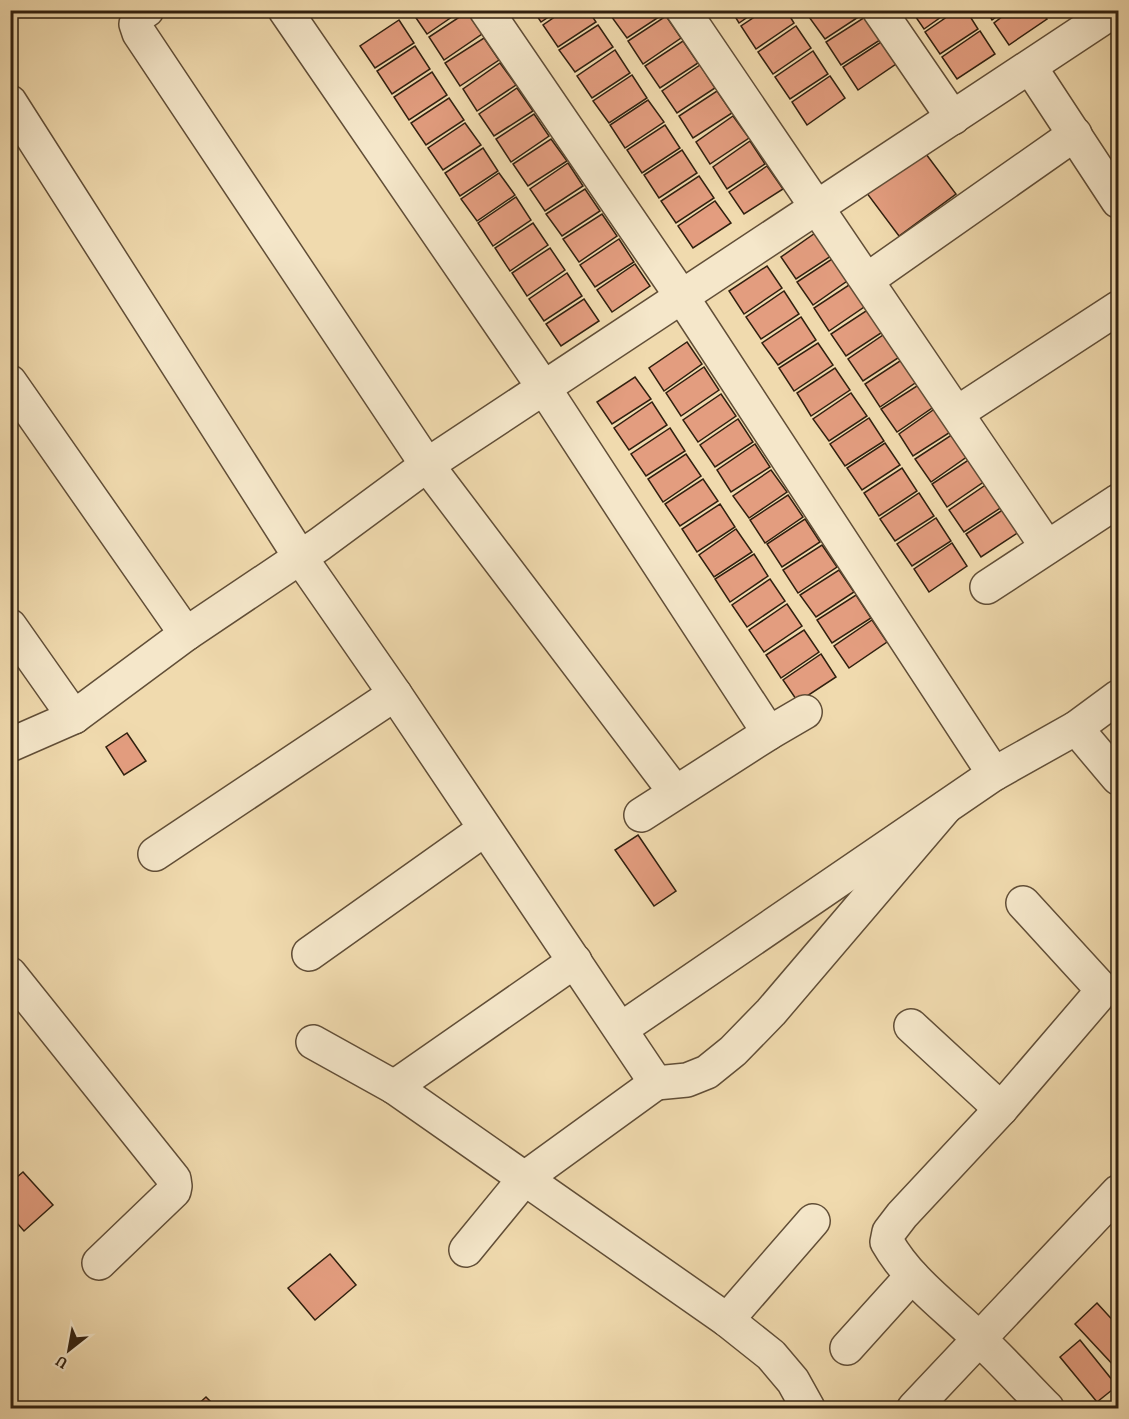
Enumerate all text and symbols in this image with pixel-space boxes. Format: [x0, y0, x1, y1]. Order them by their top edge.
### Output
north arrow [39, 1320, 99, 1380]
text: U [51, 1350, 72, 1374]

